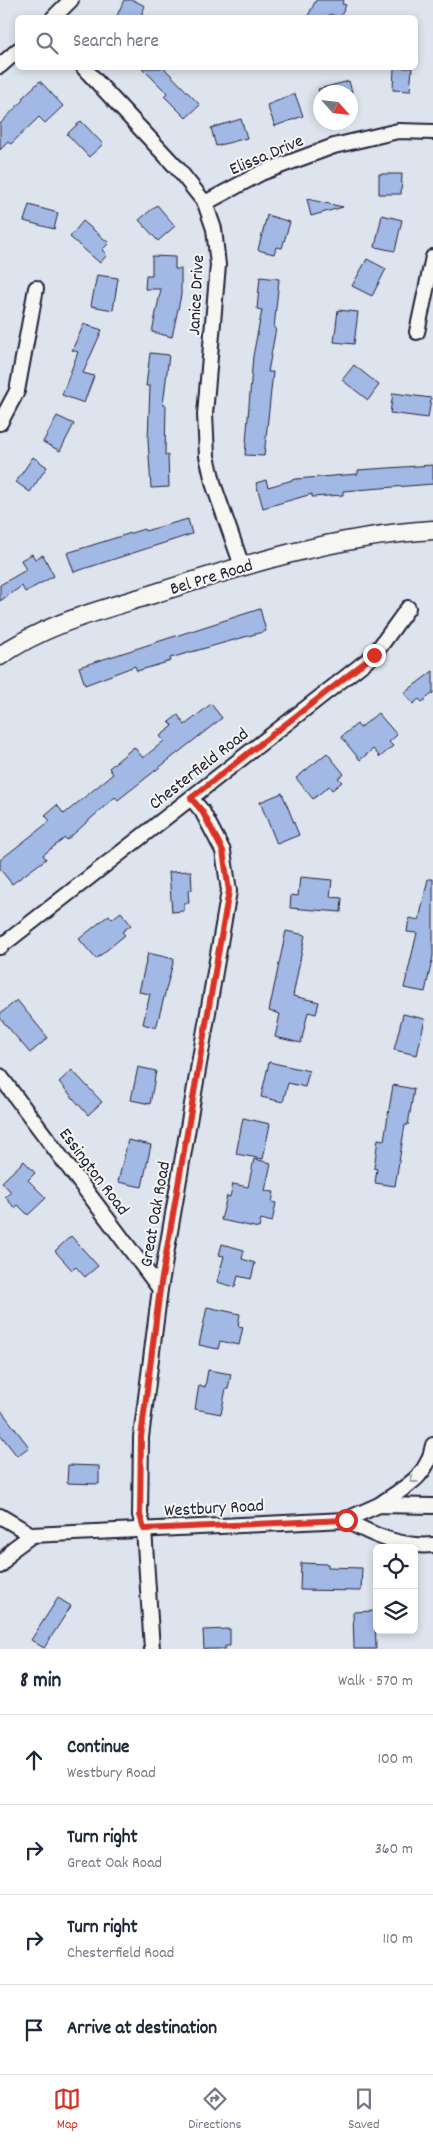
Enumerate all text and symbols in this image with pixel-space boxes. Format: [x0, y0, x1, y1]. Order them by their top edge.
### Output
search box [15, 15, 418, 70]
icon: search [33, 29, 61, 57]
text: Search here [73, 29, 159, 56]
north arrow [313, 85, 358, 130]
street label: Elissa Drive [226, 129, 308, 183]
street label: Janice Drive [183, 254, 212, 336]
street label: Bel Pre Road [167, 554, 256, 603]
route end [363, 644, 386, 667]
street label: Chesterfield Road [144, 723, 255, 817]
street label: Essington Road [52, 1124, 134, 1221]
street label: Great Oak Road [135, 1160, 178, 1269]
one-way arrow [409, 1474, 419, 1483]
street label: Westbury Road [164, 1494, 265, 1525]
route start [335, 1509, 358, 1532]
map controls [373, 1544, 418, 1634]
button: locate [373, 1544, 418, 1589]
button: layers [373, 1589, 418, 1634]
text: 8 min [20, 1667, 61, 1697]
text: Walk · 570 m [338, 1670, 413, 1693]
text: Continue [67, 1735, 129, 1762]
icon: ahead [20, 1746, 48, 1774]
text: 100 m [377, 1748, 413, 1771]
text: Westbury Road [67, 1762, 156, 1785]
text: Turn right [67, 1825, 138, 1852]
icon: right [20, 1836, 48, 1864]
text: 360 m [375, 1838, 413, 1861]
text: Great Oak Road [67, 1852, 162, 1875]
text: Turn right [67, 1915, 138, 1942]
icon: right [20, 1926, 48, 1954]
text: 110 m [383, 1928, 413, 1951]
text: Chesterfield Road [67, 1942, 174, 1965]
icon: arrive [20, 2016, 48, 2044]
text: Arrive at destination [67, 2016, 217, 2043]
tab: Map [53, 2085, 81, 2135]
tab: Directions [188, 2085, 241, 2135]
tab: Saved [348, 2085, 380, 2135]

